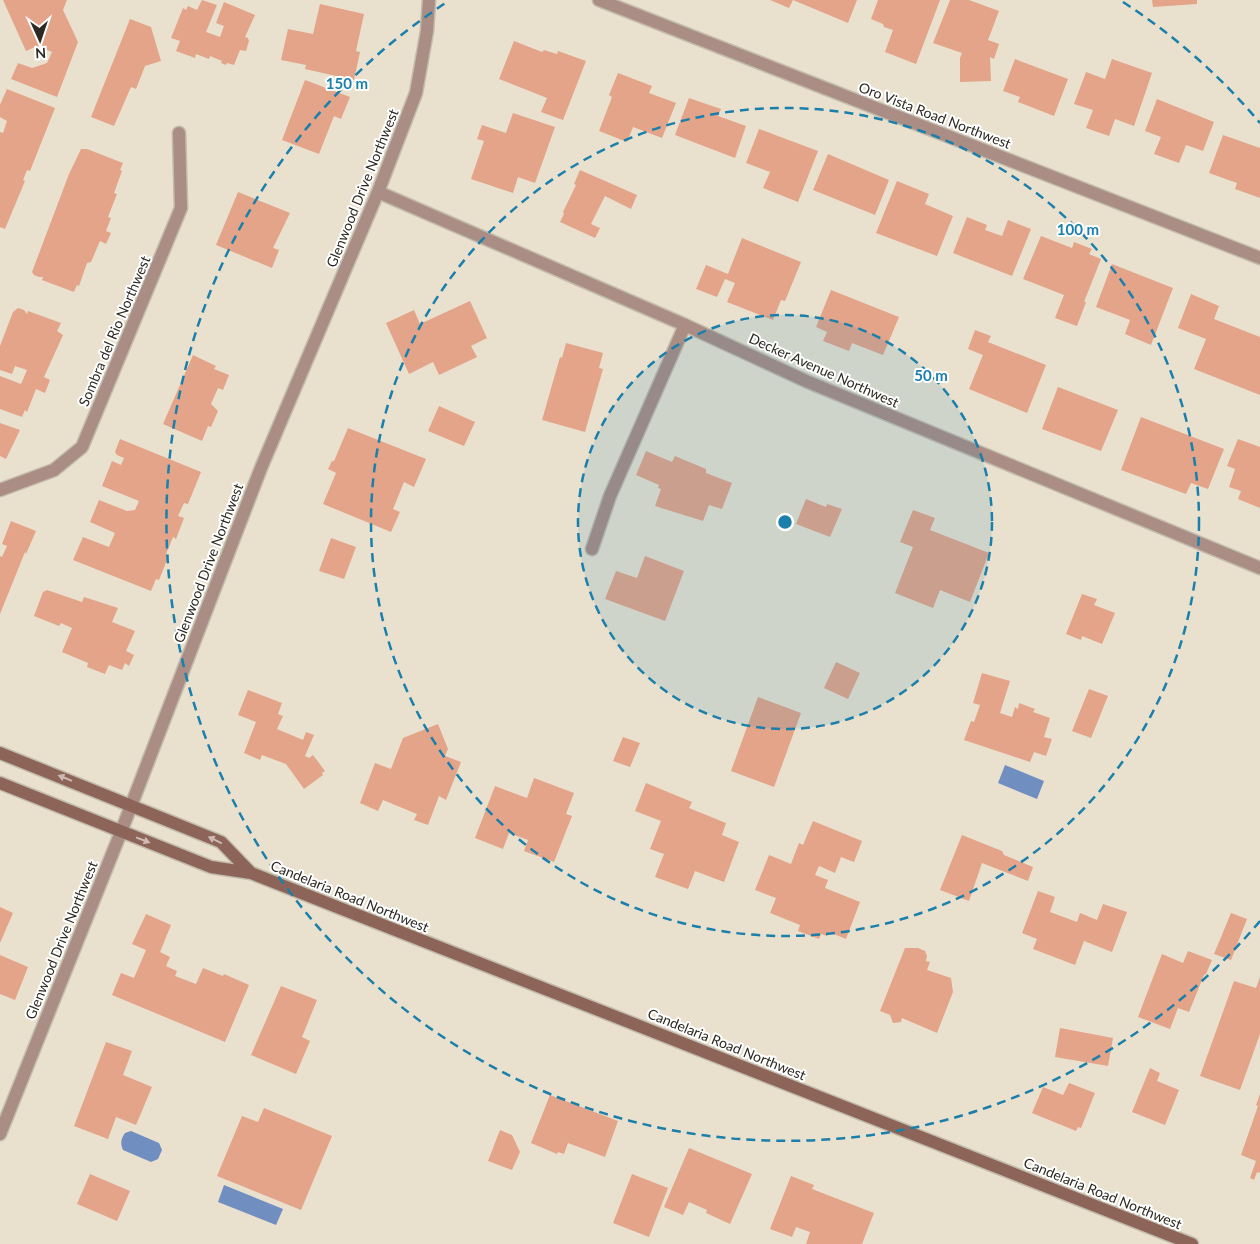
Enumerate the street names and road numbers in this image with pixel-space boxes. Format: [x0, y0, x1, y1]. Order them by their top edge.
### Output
street label: Oro Vista Road Northwest [856, 78, 1014, 152]
street label: Glenwood Drive Northwest [322, 106, 402, 270]
street label: Sombra del Rio Northwest [75, 253, 153, 409]
street label: Decker Avenue Northwest [746, 329, 902, 411]
street label: Glenwood Drive Northwest [170, 481, 246, 645]
street label: Candelaria Road Northwest [268, 856, 432, 936]
street label: Glenwood Drive Northwest [21, 858, 101, 1022]
street label: Candelaria Road Northwest [645, 1004, 809, 1084]
street label: Candelaria Road Northwest [1021, 1153, 1185, 1233]

